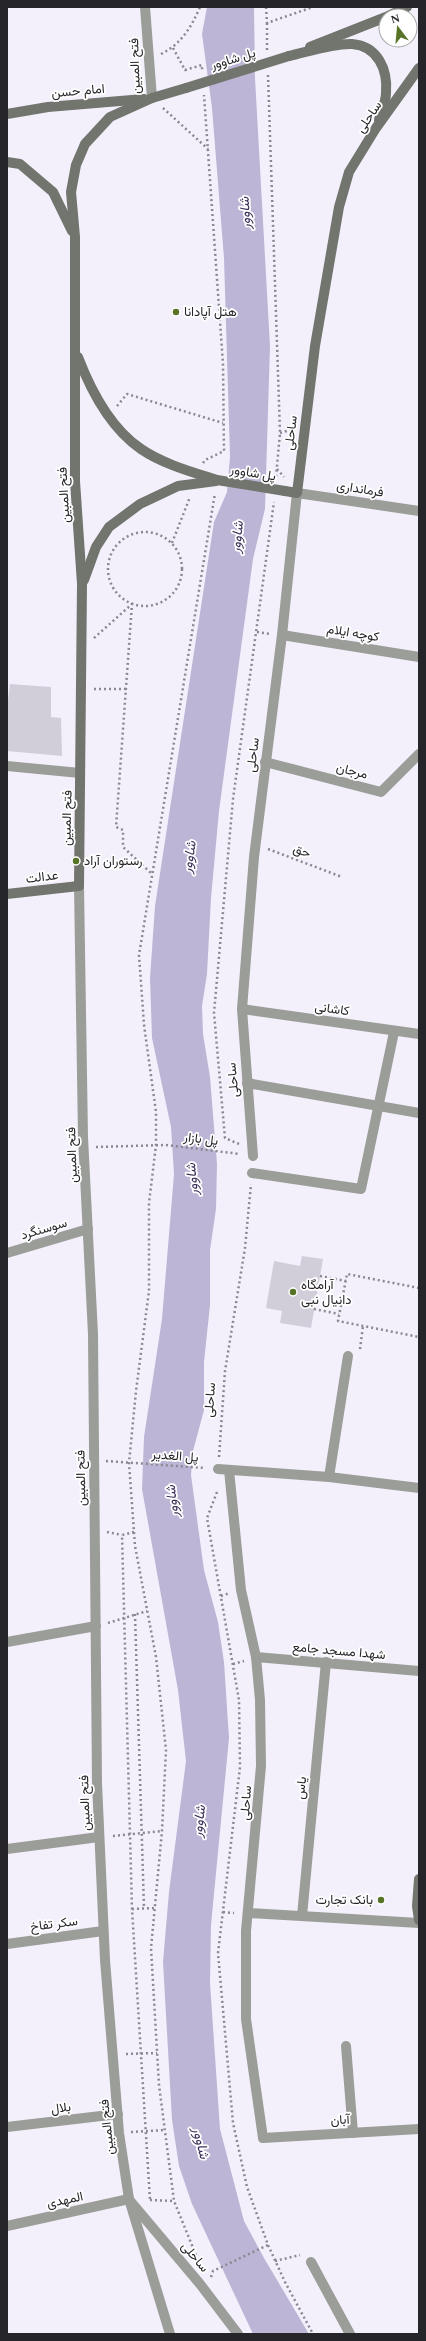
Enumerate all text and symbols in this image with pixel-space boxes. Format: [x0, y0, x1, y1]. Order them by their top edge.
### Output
north arrow [378, 8, 418, 48]
text: N [389, 9, 402, 28]
street label: فتح المبین [124, 38, 146, 94]
street label: پل شاوور [207, 43, 258, 76]
street label: امام حسن [51, 79, 105, 103]
street label: ساحلی [351, 97, 387, 137]
water label: شاوور [234, 196, 256, 230]
place label: هتل آپادانا [184, 302, 237, 322]
marker: هتل آپادانا [171, 307, 181, 317]
street label: ساحلی [279, 414, 303, 452]
street label: پل شاوور [228, 459, 277, 486]
street label: فتح المبین [53, 466, 75, 524]
street label: فرمانداری [335, 475, 385, 503]
water label: شاوور [225, 519, 249, 555]
street label: کوچه ایلام [325, 619, 381, 647]
street label: ساحلی [241, 736, 265, 774]
street label: مرجان [334, 757, 370, 785]
street label: فتح المبین [57, 790, 77, 846]
water label: شاوور [176, 839, 202, 875]
street label: حق [290, 839, 314, 864]
place label: رستوران آراد [84, 851, 143, 871]
marker: رستوران آراد [71, 856, 81, 866]
street label: عدالت [25, 865, 60, 889]
street label: کاشانی [313, 997, 351, 1021]
street label: ساحلی [222, 1062, 244, 1098]
street label: فتح المبین [61, 1127, 83, 1183]
street label: پل بازار [182, 1127, 219, 1151]
water label: شاوور [180, 1161, 204, 1197]
street label: سوسنگرد [18, 1213, 70, 1245]
place label: آرامگاه دانیال نبی [301, 1275, 351, 1310]
marker: آرامگاه دانیال نبی [288, 1287, 298, 1297]
street label: ساحلی [199, 1382, 221, 1418]
street label: پل الغدیر [150, 1444, 199, 1468]
street label: فتح المبین [71, 1450, 91, 1506]
water label: شاوور [160, 1483, 184, 1519]
street label: شهدا مسجد جامع [291, 1637, 387, 1665]
street label: فتح المبین [74, 1775, 96, 1831]
street label: یاس [290, 1776, 312, 1800]
street label: ساحلی [235, 1785, 257, 1821]
water label: شاوور [187, 1803, 211, 1839]
place label: بانک تجارت [316, 1890, 373, 1910]
marker: بانک تجارت [376, 1895, 386, 1905]
street label: سکر تفاخ [29, 1911, 79, 1937]
street label: بلال [50, 2097, 72, 2119]
street label: فتح المبین [94, 2098, 120, 2156]
street label: آبان [330, 2109, 351, 2130]
water label: شاوور [187, 2124, 215, 2162]
street label: المهدی [45, 2186, 85, 2214]
street label: ساحلی [176, 2237, 214, 2277]

